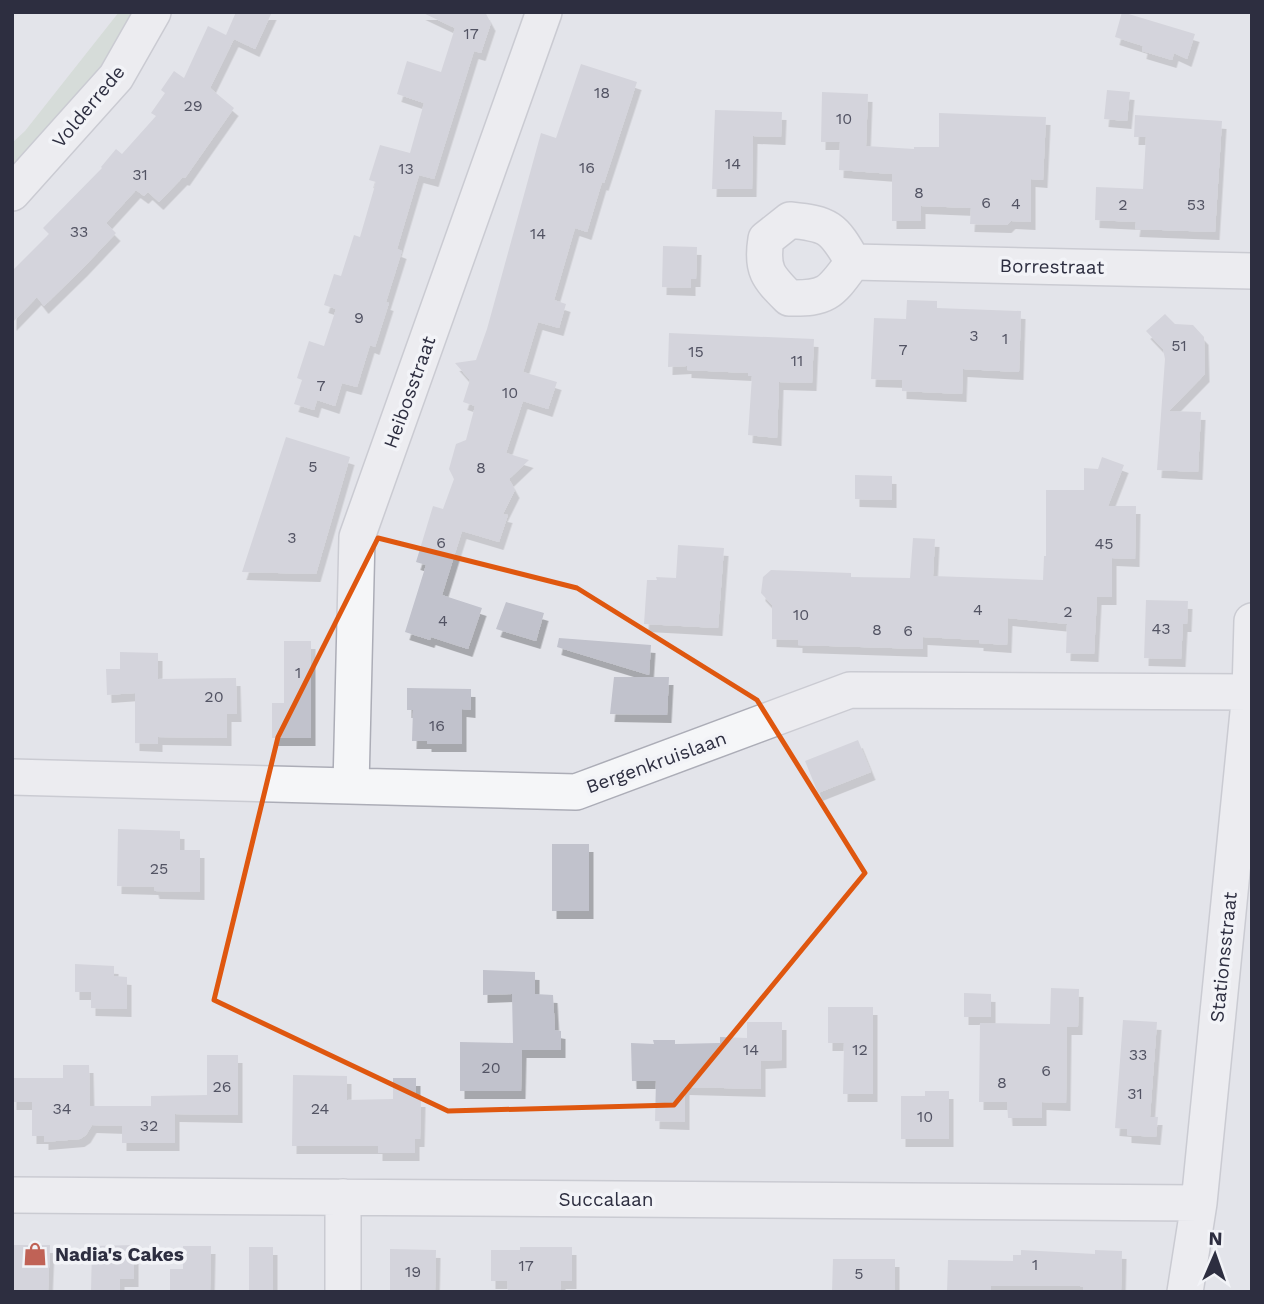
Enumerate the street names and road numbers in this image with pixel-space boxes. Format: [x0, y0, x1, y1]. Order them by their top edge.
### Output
street label: Volderrede [47, 60, 130, 152]
street label: Borrestraat [1000, 254, 1104, 279]
street label: Heibosstraat [379, 333, 440, 451]
street label: Bergenkruislaan [583, 726, 730, 799]
street label: Stationsstraat [1205, 891, 1242, 1024]
street label: Succalaan [559, 1188, 653, 1211]

